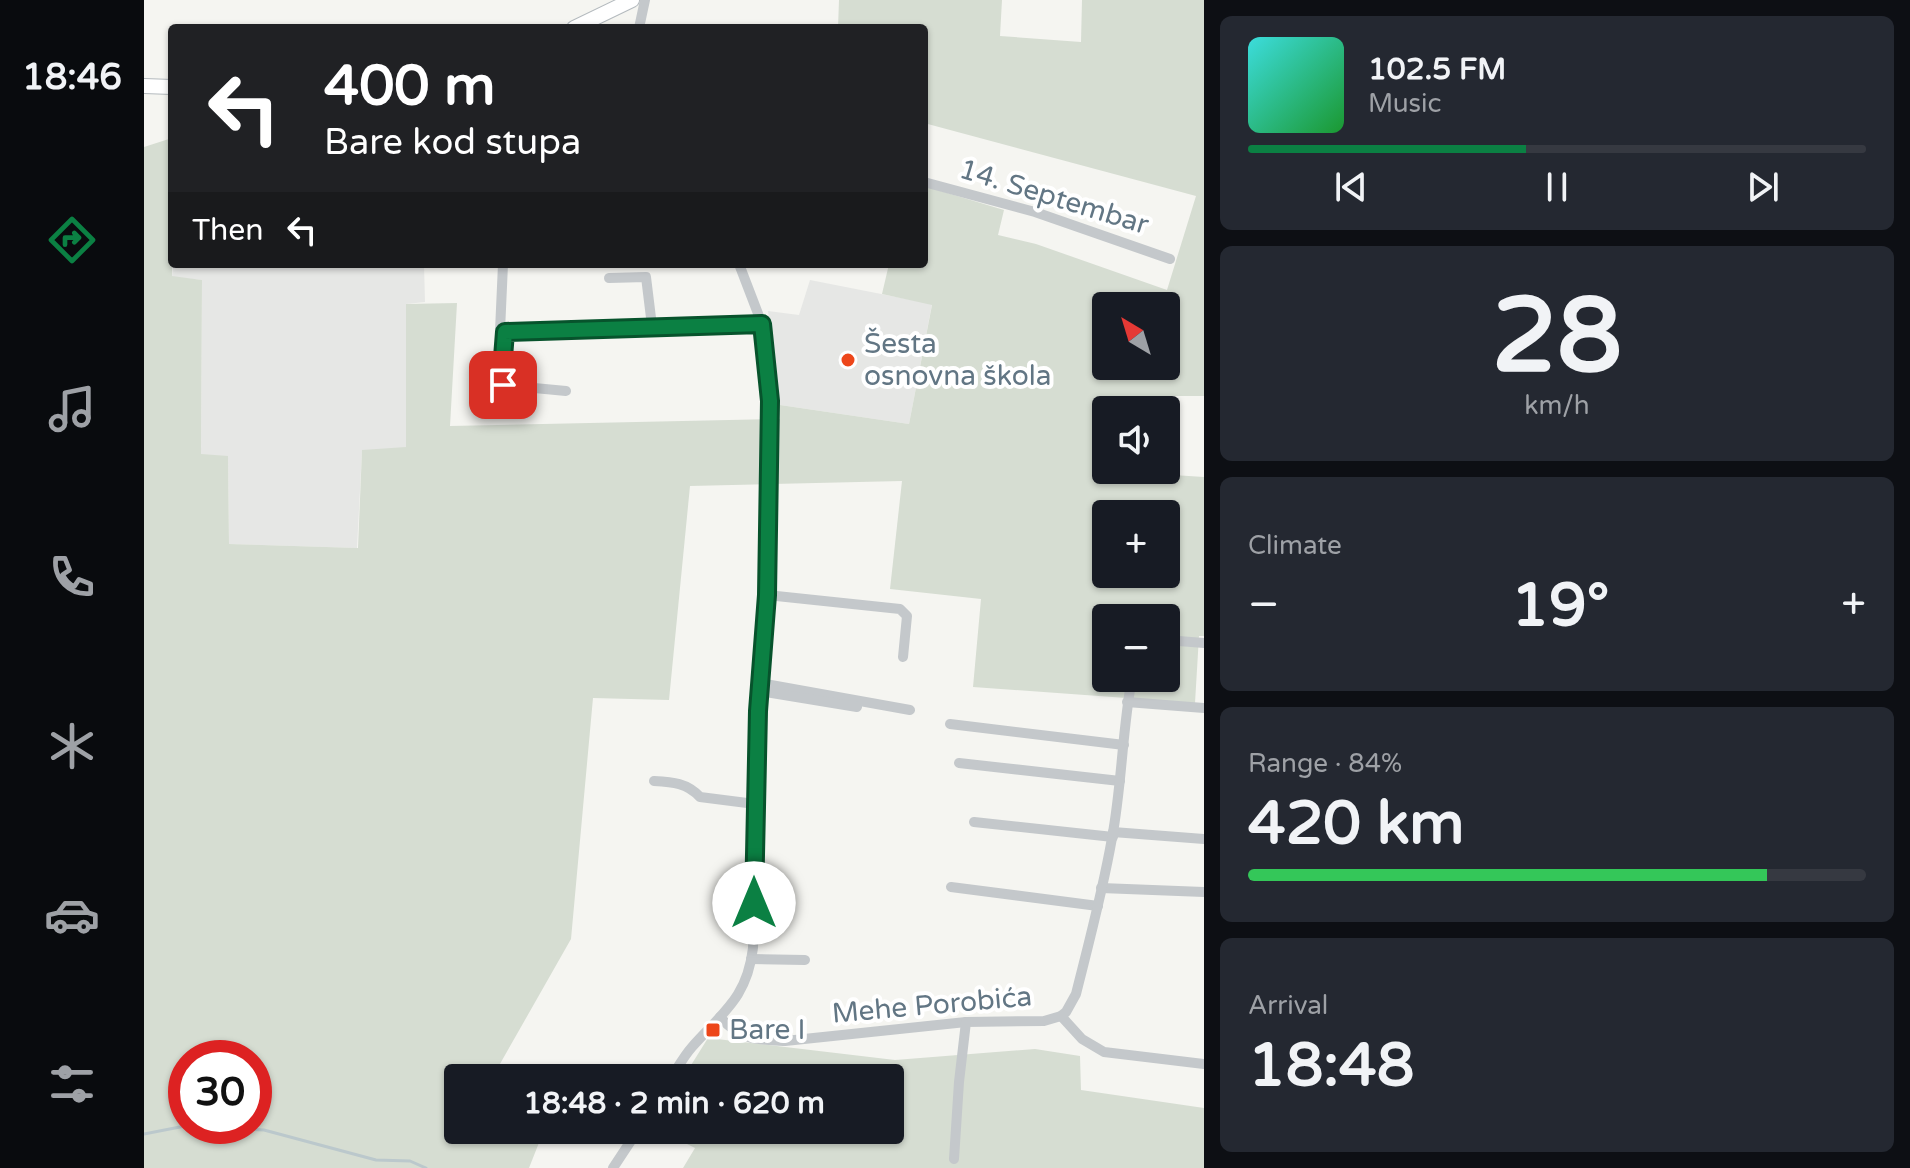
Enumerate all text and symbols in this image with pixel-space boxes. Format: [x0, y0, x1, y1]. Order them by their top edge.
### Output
text: 102.5 FM [1368, 51, 1506, 88]
text: 400 m [324, 53, 495, 120]
text: 18:46 [22, 56, 122, 99]
icon: left [192, 56, 296, 160]
text: Music [1368, 88, 1441, 119]
text: Bare kod stupa [324, 121, 581, 164]
street label: 14. Septembar [955, 152, 1153, 242]
icon: previous [1329, 165, 1373, 209]
icon: pause [1535, 165, 1579, 209]
icon: next [1741, 165, 1785, 209]
icon: left [280, 208, 324, 252]
icon: directions [44, 212, 100, 268]
text: Then [192, 212, 264, 249]
text: 28 [1492, 275, 1622, 400]
north arrow [1092, 292, 1180, 380]
map controls [1092, 292, 1180, 692]
place label: Šesta osnovna škola [864, 327, 1051, 393]
pin [469, 351, 537, 419]
marker: Šesta osnovna škola [839, 351, 857, 369]
icon: arrive [481, 363, 525, 407]
icon: music [44, 381, 100, 437]
text: km/h [1524, 390, 1590, 421]
button: sound [1092, 396, 1180, 484]
button: + [1092, 500, 1180, 588]
text: Climate [1248, 530, 1342, 561]
icon: phone [44, 549, 100, 605]
text: 19° [1511, 570, 1609, 642]
text: − [1248, 579, 1279, 632]
text: + [1841, 579, 1866, 632]
button: − [1092, 604, 1180, 692]
icon: climate [44, 718, 100, 774]
text: Range · 84% [1248, 748, 1402, 779]
text: 420 km [1248, 788, 1464, 860]
position arrow [712, 861, 796, 945]
icon: car [44, 887, 100, 943]
street label: Mehe Porobića [831, 979, 1033, 1031]
text: Arrival [1248, 990, 1328, 1021]
place label: Bare I [729, 1013, 806, 1047]
marker: Bare I [704, 1021, 722, 1039]
text: 18:48 [1248, 1030, 1414, 1102]
speed limit sign: 30 [168, 1040, 272, 1144]
icon: filters [44, 1056, 100, 1112]
text: 18:48 · 2 min · 620 m [523, 1085, 825, 1122]

